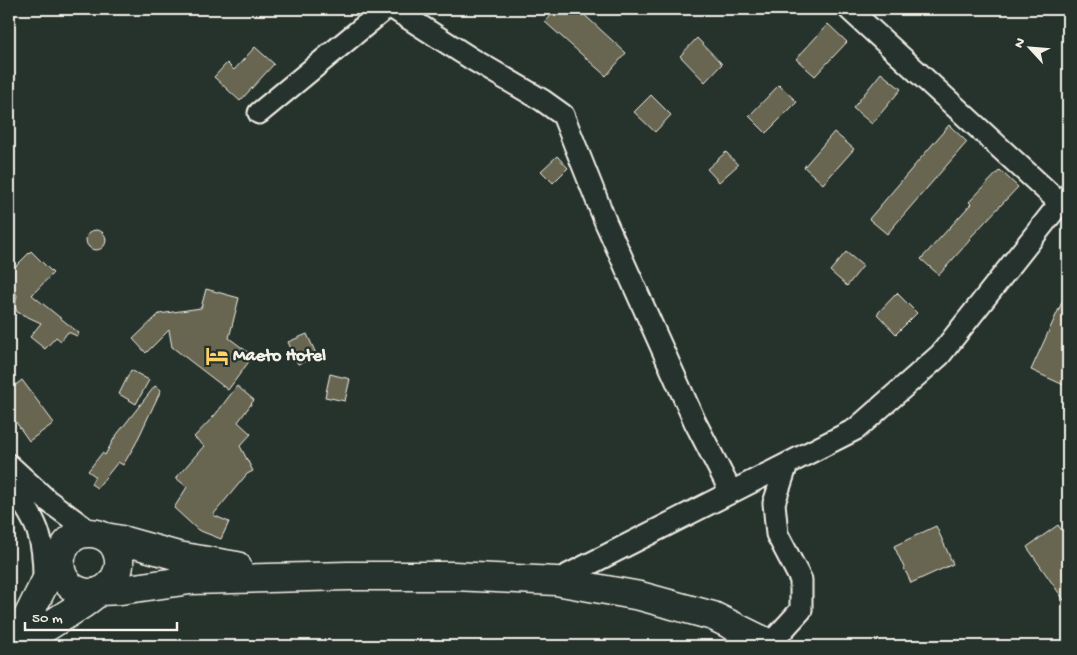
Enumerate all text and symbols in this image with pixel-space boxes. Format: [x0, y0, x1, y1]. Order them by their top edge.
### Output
north arrow [1004, 22, 1054, 72]
text: N [1011, 36, 1030, 51]
hotel icon: Maeto Hotel [204, 343, 230, 369]
place label: Maeto Hotel [233, 346, 326, 367]
scale bar [25, 600, 178, 632]
text: 50 m [32, 610, 63, 628]

